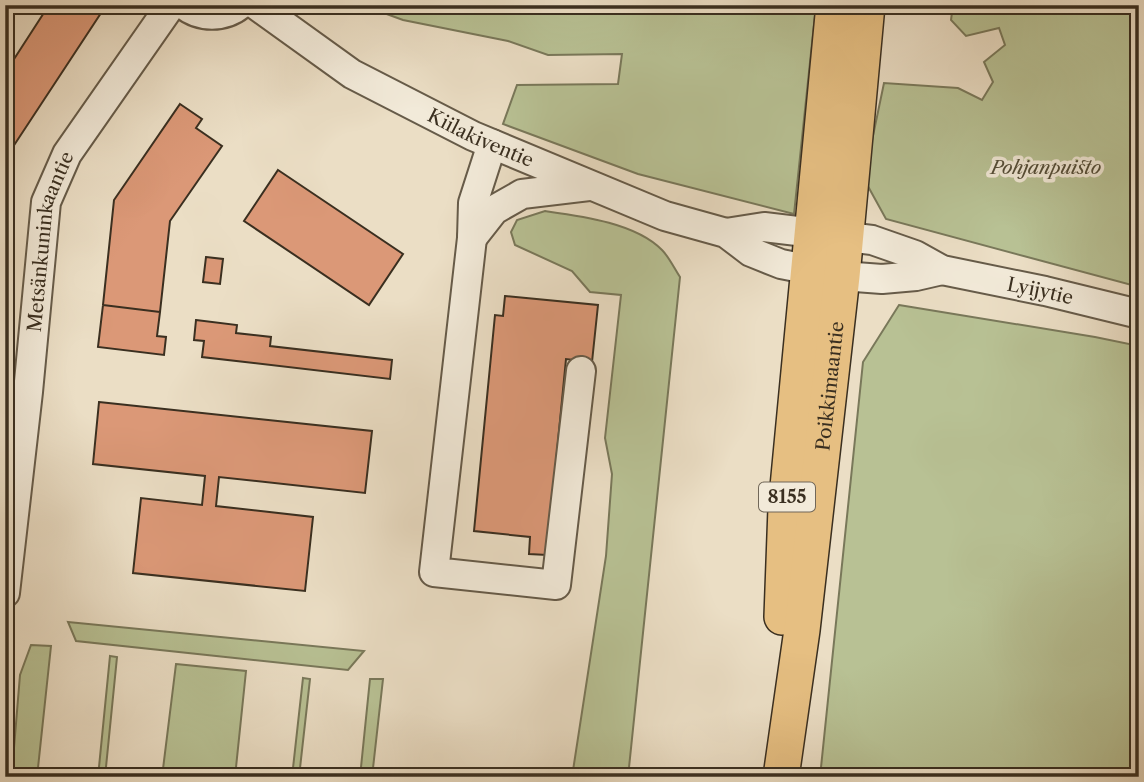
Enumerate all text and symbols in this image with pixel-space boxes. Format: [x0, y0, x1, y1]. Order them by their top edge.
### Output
street label: Kiilakiventie [424, 104, 537, 172]
street label: Metsänkuninkaantie [23, 148, 79, 333]
park label: Pohjanpuisto [989, 156, 1101, 179]
street label: Lyijytie [1005, 273, 1076, 309]
street label: Poikkimaantie [811, 320, 849, 452]
road number: 8155 [759, 482, 815, 512]

